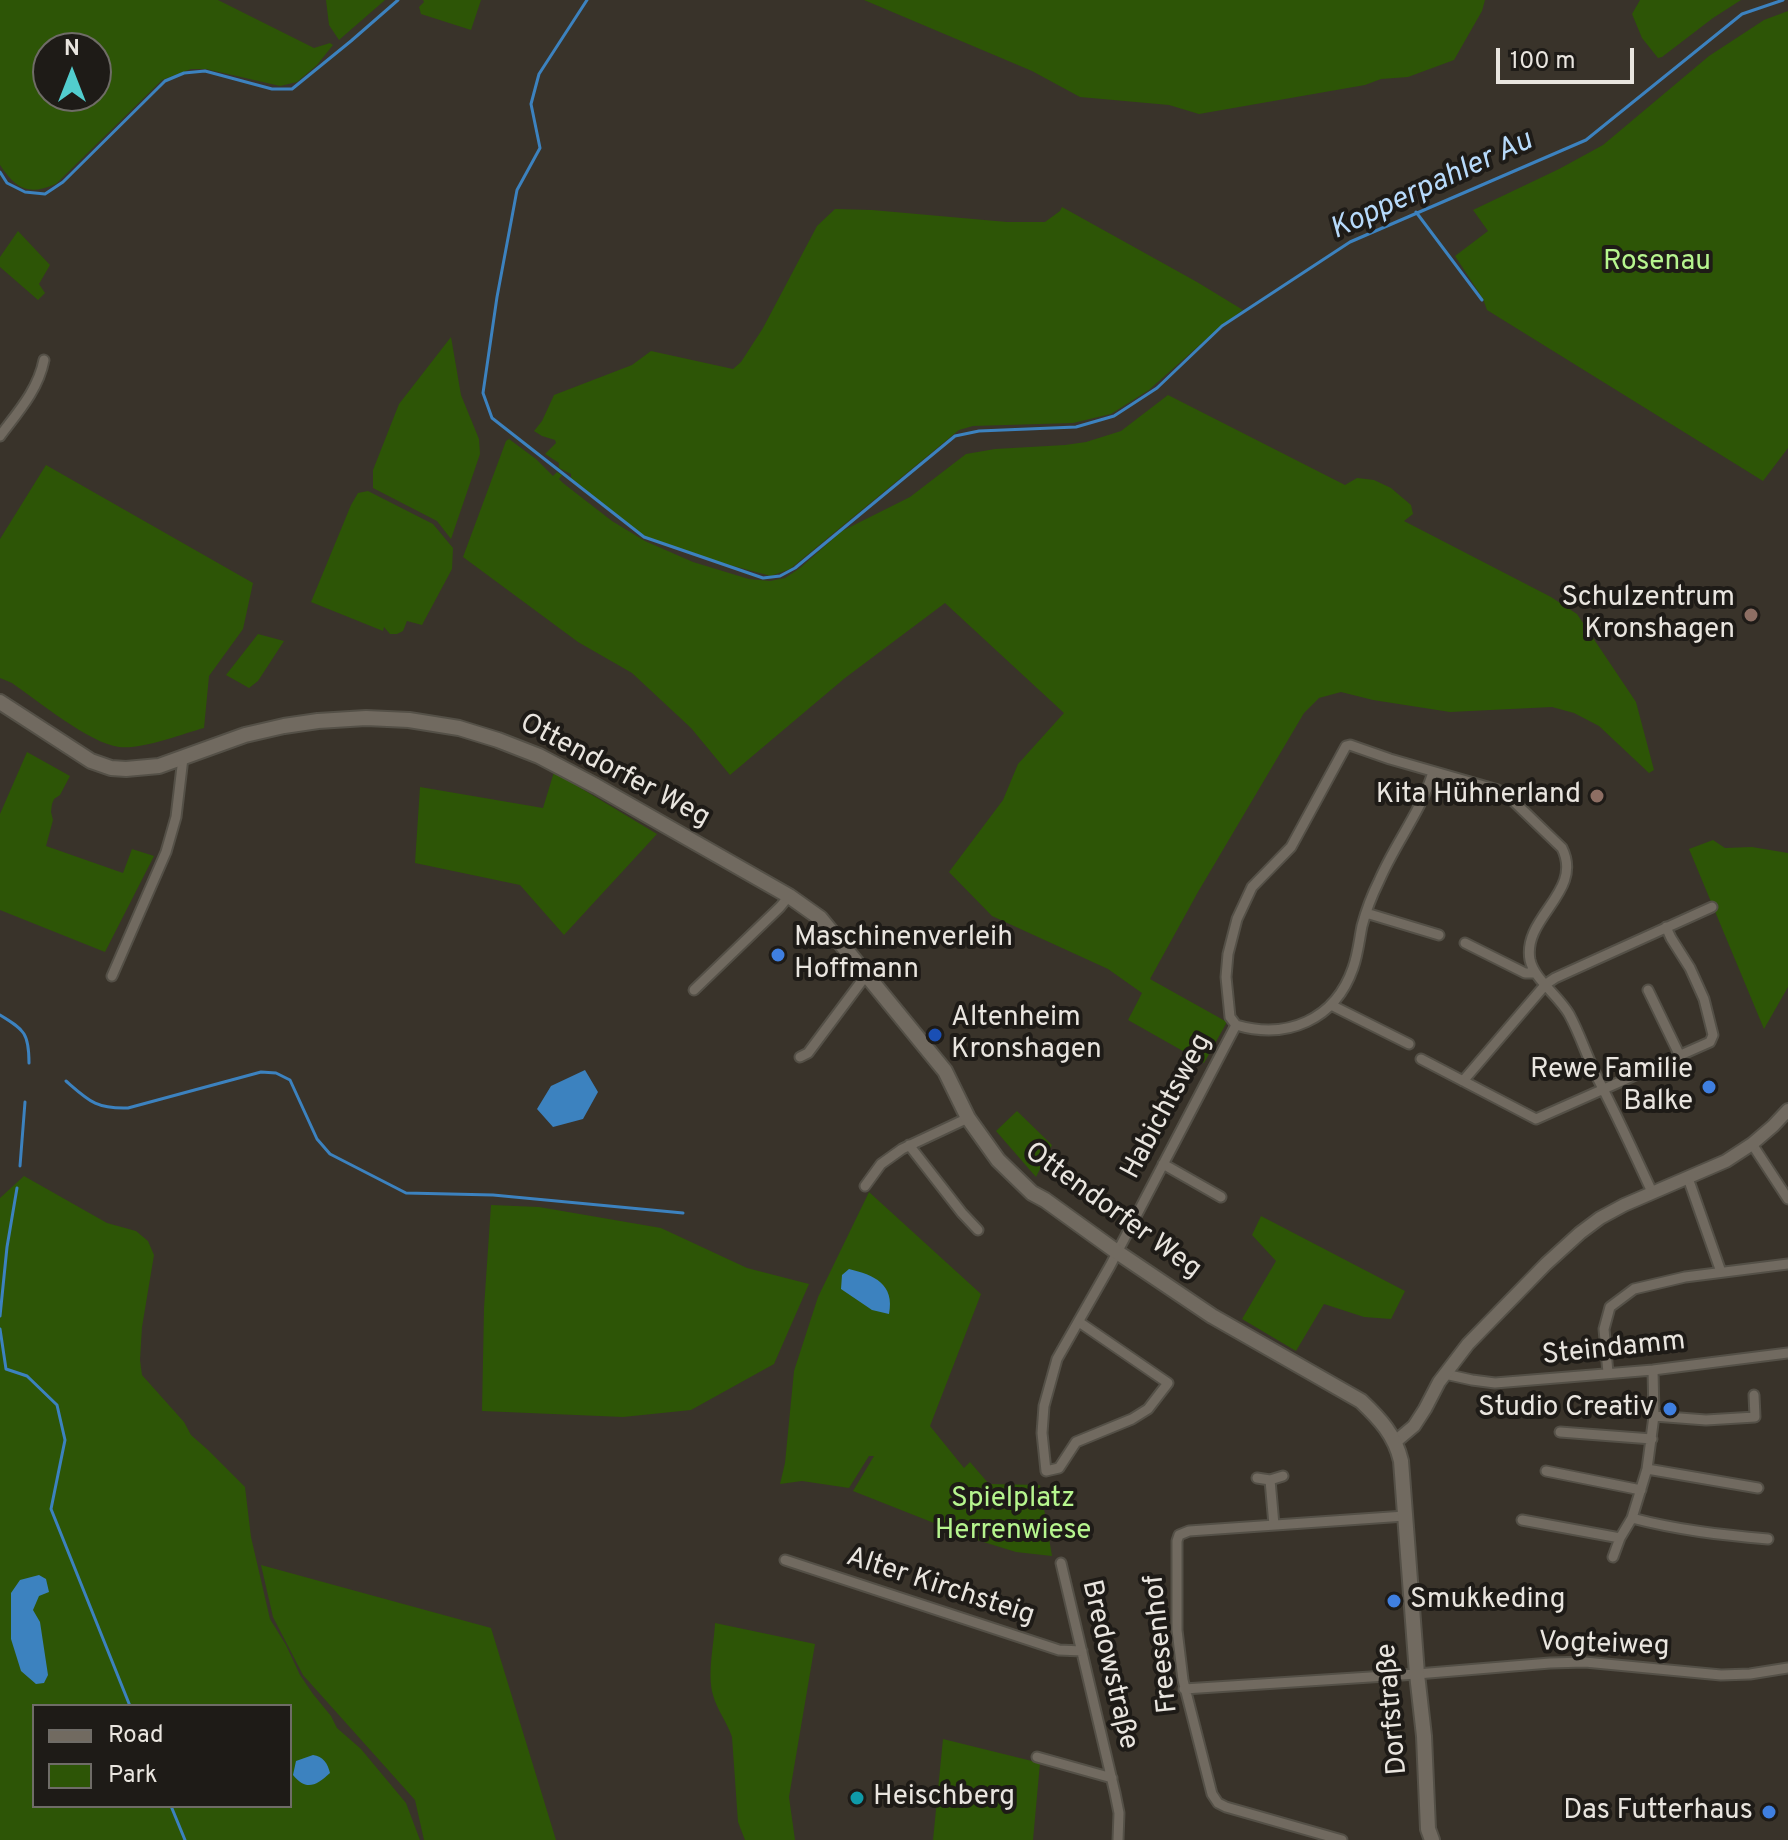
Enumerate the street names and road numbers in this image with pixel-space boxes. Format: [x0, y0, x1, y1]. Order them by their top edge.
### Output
street label: Ottendorfer Weg [513, 708, 715, 836]
street label: Habichtsweg [1116, 1029, 1220, 1185]
street label: Ottendorfer Weg [1017, 1137, 1207, 1287]
street label: Steindamm [1541, 1326, 1687, 1374]
street label: Alter Kirchsteig [842, 1542, 1038, 1634]
street label: Freesenhof [1139, 1573, 1187, 1715]
street label: Bredowstraße [1072, 1577, 1144, 1753]
street label: Vogteiweg [1538, 1627, 1670, 1665]
street label: Dorfstraße [1372, 1642, 1416, 1776]

